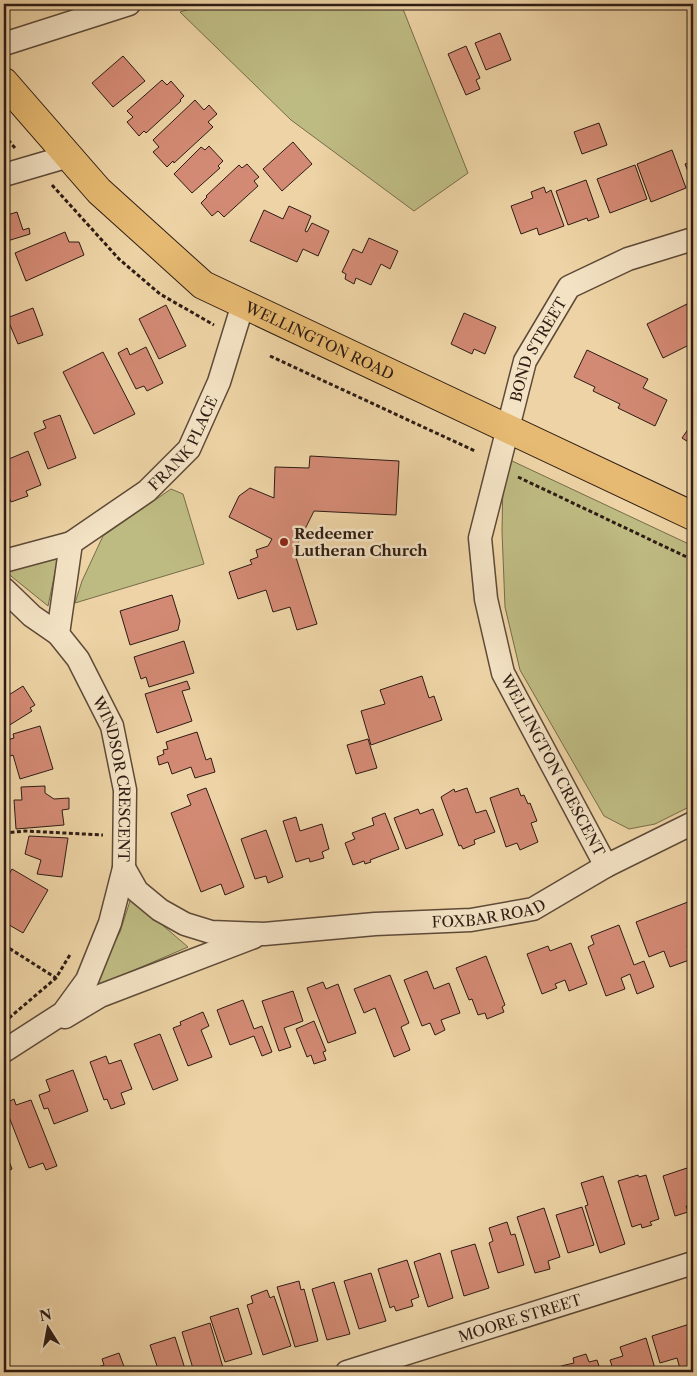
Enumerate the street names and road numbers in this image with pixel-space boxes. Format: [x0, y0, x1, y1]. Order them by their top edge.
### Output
street label: BOND STREET [505, 293, 571, 404]
street label: WELLINGTON ROAD [241, 296, 397, 383]
street label: FRANK PLACE [144, 393, 221, 494]
street label: WELLINGTON CRESCENT [496, 670, 610, 860]
street label: WINDSOR CRESCENT [88, 692, 135, 863]
street label: FOXBAR ROAD [431, 894, 549, 931]
street label: MOORE STREET [456, 1289, 584, 1346]

